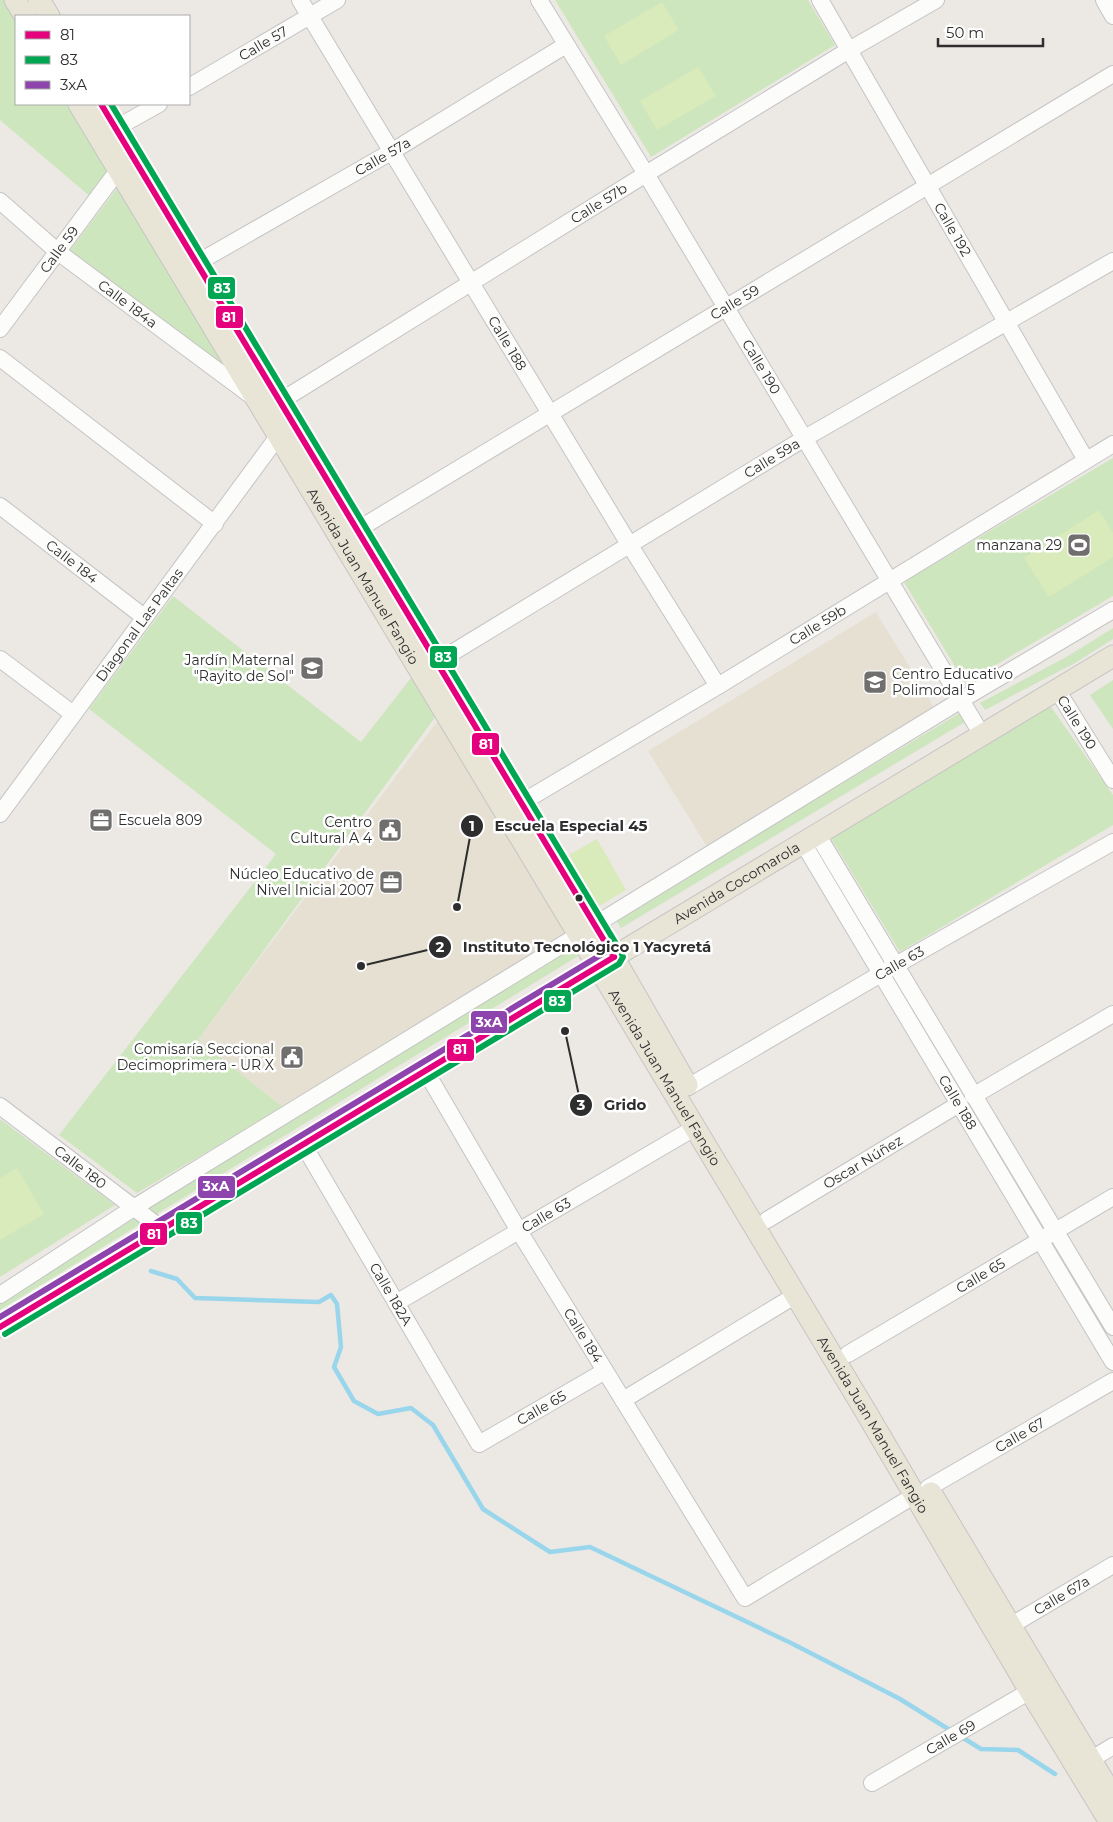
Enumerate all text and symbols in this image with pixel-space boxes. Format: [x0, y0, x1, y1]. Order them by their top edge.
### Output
legend [15, 15, 190, 105]
scale bar [938, 15, 1043, 47]
street label: Calle 57 [235, 22, 291, 65]
text: 50 m [946, 23, 984, 42]
text: 81 [60, 25, 75, 44]
text: 83 [60, 50, 78, 69]
text: 3xA [60, 75, 87, 94]
street label: Calle 57a [352, 133, 414, 180]
street label: Calle 57b [567, 179, 630, 228]
street label: Calle 192 [930, 199, 975, 260]
street label: Calle 59 [36, 222, 82, 277]
street label: Calle 184a [94, 276, 161, 332]
line badge: 83 [207, 276, 236, 300]
text: 83 [213, 279, 231, 297]
street label: Calle 59 [707, 281, 763, 324]
line badge: 81 [215, 305, 244, 329]
text: 81 [222, 308, 236, 326]
street label: Calle 188 [484, 312, 531, 374]
street label: Calle 190 [738, 336, 785, 397]
street label: Calle 59a [740, 434, 803, 482]
street label: Avenida Juan Manuel Fangio [303, 485, 423, 668]
sports icon: manzana 29 [1066, 532, 1092, 558]
street label: Calle 184 [42, 536, 102, 588]
place label: manzana 29 [976, 536, 1062, 554]
street label: Diagonal Las Paltas [92, 564, 187, 685]
street label: Calle 59b [786, 601, 850, 649]
line badge: 83 [429, 645, 458, 669]
text: 83 [434, 648, 452, 666]
place label: Jardín Maternal "Rayito de Sol" [183, 651, 294, 685]
school or university icon: Jardín Maternal "Rayito de Sol" [299, 655, 325, 681]
place label: Centro Educativo Polimodal 5 [892, 665, 1013, 699]
school or university icon: Centro Educativo Polimodal 5 [862, 669, 888, 695]
street label: Calle 190 [1053, 692, 1101, 753]
line badge: 81 [471, 732, 500, 756]
text: 81 [479, 735, 493, 753]
office icon: Escuela 809 [88, 807, 114, 833]
place label: Escuela 809 [118, 811, 202, 829]
callout: Escuela Especial 45 [459, 811, 657, 841]
place label: Centro Cultural A 4 [290, 813, 373, 847]
text: 1 [469, 816, 475, 835]
text: Escuela Especial 45 [494, 816, 648, 835]
public building icon: Centro Cultural A 4 [377, 817, 403, 843]
street label: Avenida Cocomarola [670, 838, 803, 928]
place label: Núcleo Educativo de Nivel Inicial 2007 [229, 865, 374, 899]
office icon: Núcleo Educativo de Nivel Inicial 2007 [378, 869, 404, 895]
unlabelled marker [574, 893, 584, 903]
callout: Instituto Tecnológico 1 Yacyretá [428, 932, 721, 962]
text: 2 [436, 937, 445, 956]
text: Instituto Tecnológico 1 Yacyretá [463, 937, 711, 956]
street label: Calle 63 [871, 942, 927, 985]
street label: Avenida Juan Manuel Fangio [605, 986, 725, 1169]
line badge: 83 [543, 989, 572, 1013]
text: 83 [548, 992, 566, 1010]
line badge: 3xA [470, 1010, 508, 1034]
text: 3xA [474, 1013, 503, 1031]
line badge: 81 [446, 1038, 475, 1062]
place label: Comisaría Seccional Decimoprimera - UR X [117, 1040, 274, 1074]
text: 81 [453, 1040, 467, 1058]
public building icon: Comisaría Seccional Decimoprimera - UR X [279, 1044, 305, 1070]
street label: Calle 188 [935, 1072, 981, 1133]
callout: Grido [568, 1090, 656, 1120]
text: 3 [576, 1095, 586, 1114]
text: Grido [604, 1095, 647, 1114]
street label: Oscar Núñez [820, 1131, 906, 1193]
street label: Calle 180 [51, 1141, 110, 1193]
line badge: 3xA [197, 1175, 236, 1199]
text: 3xA [201, 1177, 230, 1195]
street label: Calle 63 [518, 1193, 574, 1236]
line badge: 83 [175, 1211, 203, 1235]
text: 83 [180, 1214, 198, 1232]
line badge: 81 [139, 1222, 168, 1246]
text: 81 [147, 1225, 161, 1243]
street label: Calle 65 [953, 1254, 1008, 1297]
street label: Calle 182A [366, 1259, 417, 1330]
street label: Calle 184 [560, 1305, 607, 1367]
street label: Avenida Juan Manuel Fangio [813, 1333, 933, 1517]
street label: Calle 65 [513, 1386, 570, 1429]
street label: Calle 67 [992, 1414, 1048, 1456]
street label: Calle 67a [1030, 1572, 1093, 1619]
street label: Calle 69 [922, 1716, 979, 1759]

